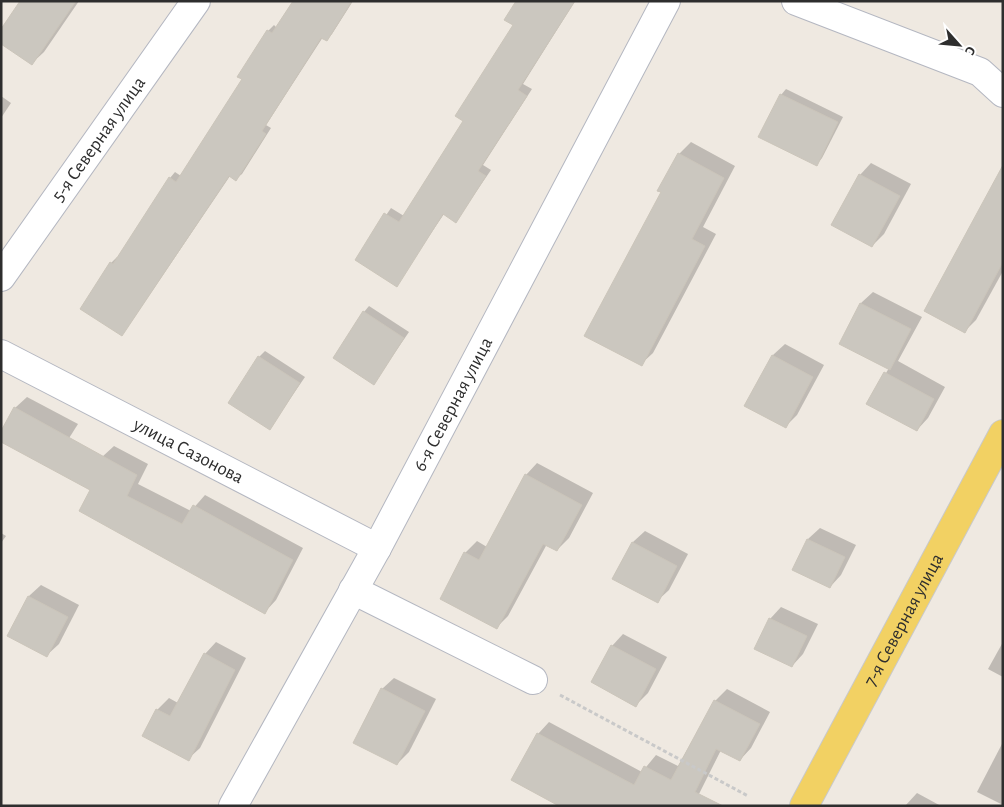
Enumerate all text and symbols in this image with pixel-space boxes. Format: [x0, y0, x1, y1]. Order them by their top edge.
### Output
north arrow [934, 20, 984, 70]
text: С [962, 44, 978, 57]
street label: 5-я Северная улица [48, 73, 149, 205]
street label: 6-я Северная улица [410, 334, 496, 474]
street label: улица Сазонова [129, 414, 247, 487]
street label: 7-я Северная улица [860, 550, 947, 690]

